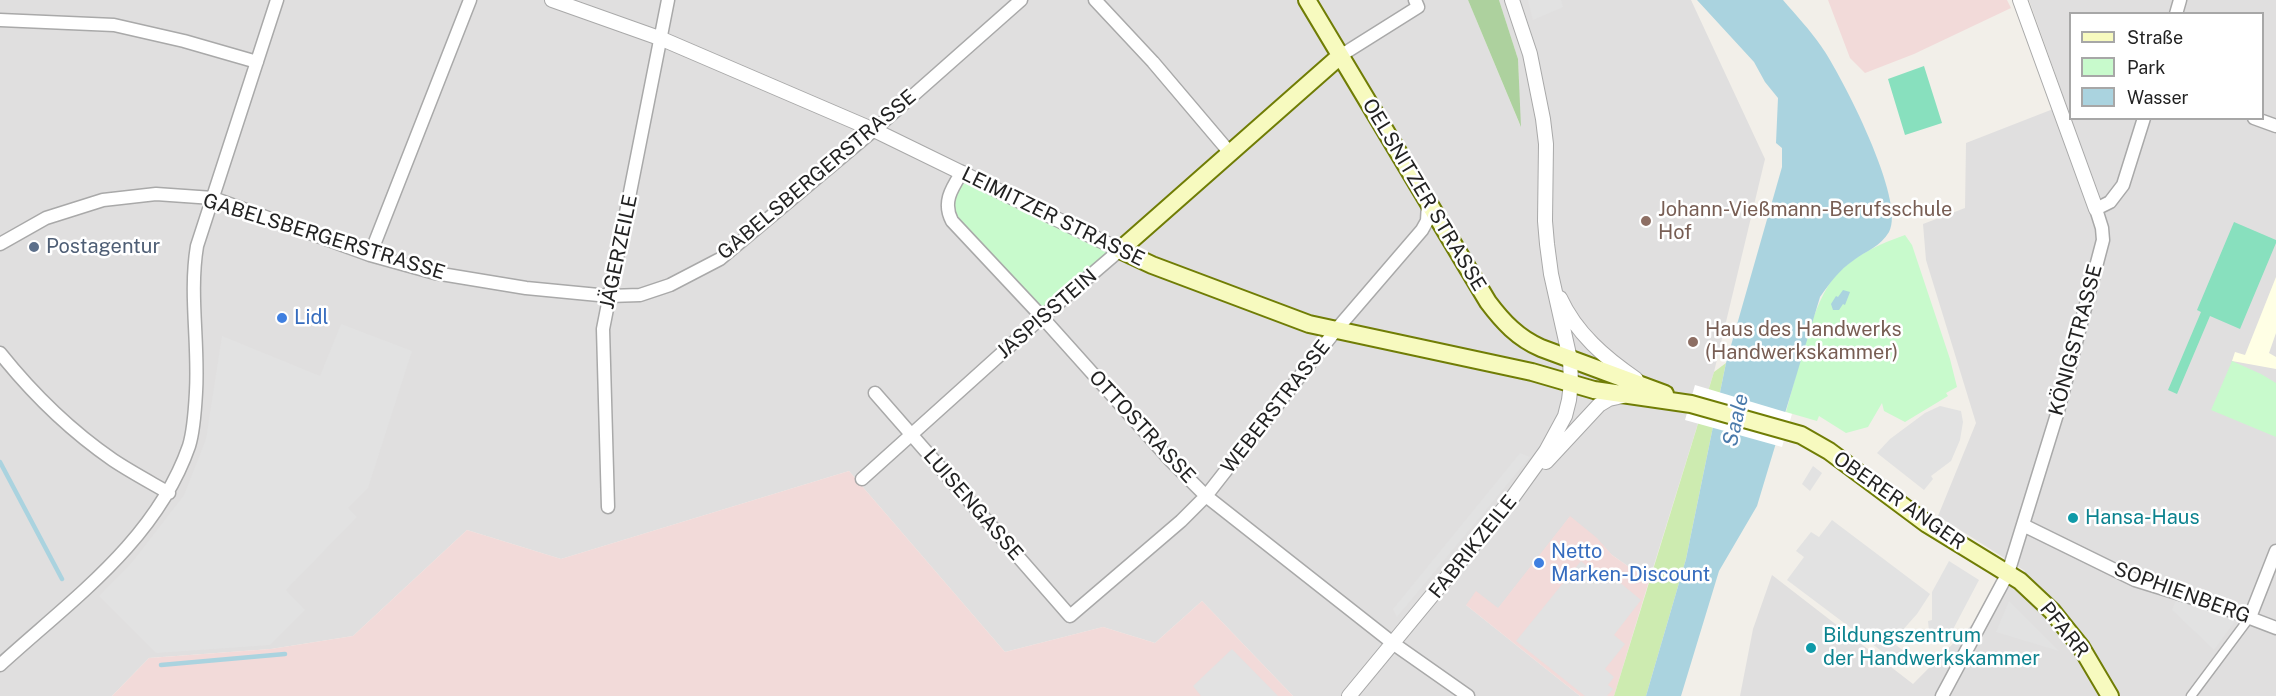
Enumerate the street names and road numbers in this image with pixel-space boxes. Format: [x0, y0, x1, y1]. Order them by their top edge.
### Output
street label: GABELSBERGERSTRASSE [713, 85, 921, 265]
street label: OELSNITZER STRASSE [1357, 94, 1491, 296]
street label: LEIMITZER STRASSE [958, 162, 1148, 272]
street label: GABELSBERGERSTRASSE [200, 189, 448, 285]
street label: JÄGERZEILE [595, 193, 643, 311]
street label: KÖNIGSTRASSE [2044, 262, 2108, 418]
street label: JASPISSTEIN [992, 264, 1102, 364]
street label: WEBERSTRASSE [1217, 336, 1335, 478]
street label: OTTOSTRASSE [1084, 366, 1200, 488]
street label: LUISENGASSE [918, 444, 1028, 566]
street label: OBERER ANGER [1829, 447, 1969, 555]
street label: FABRIKZEILE [1424, 490, 1522, 604]
street label: SOPHIENBERG [2111, 557, 2253, 629]
street label: PFARR [2034, 597, 2094, 663]

